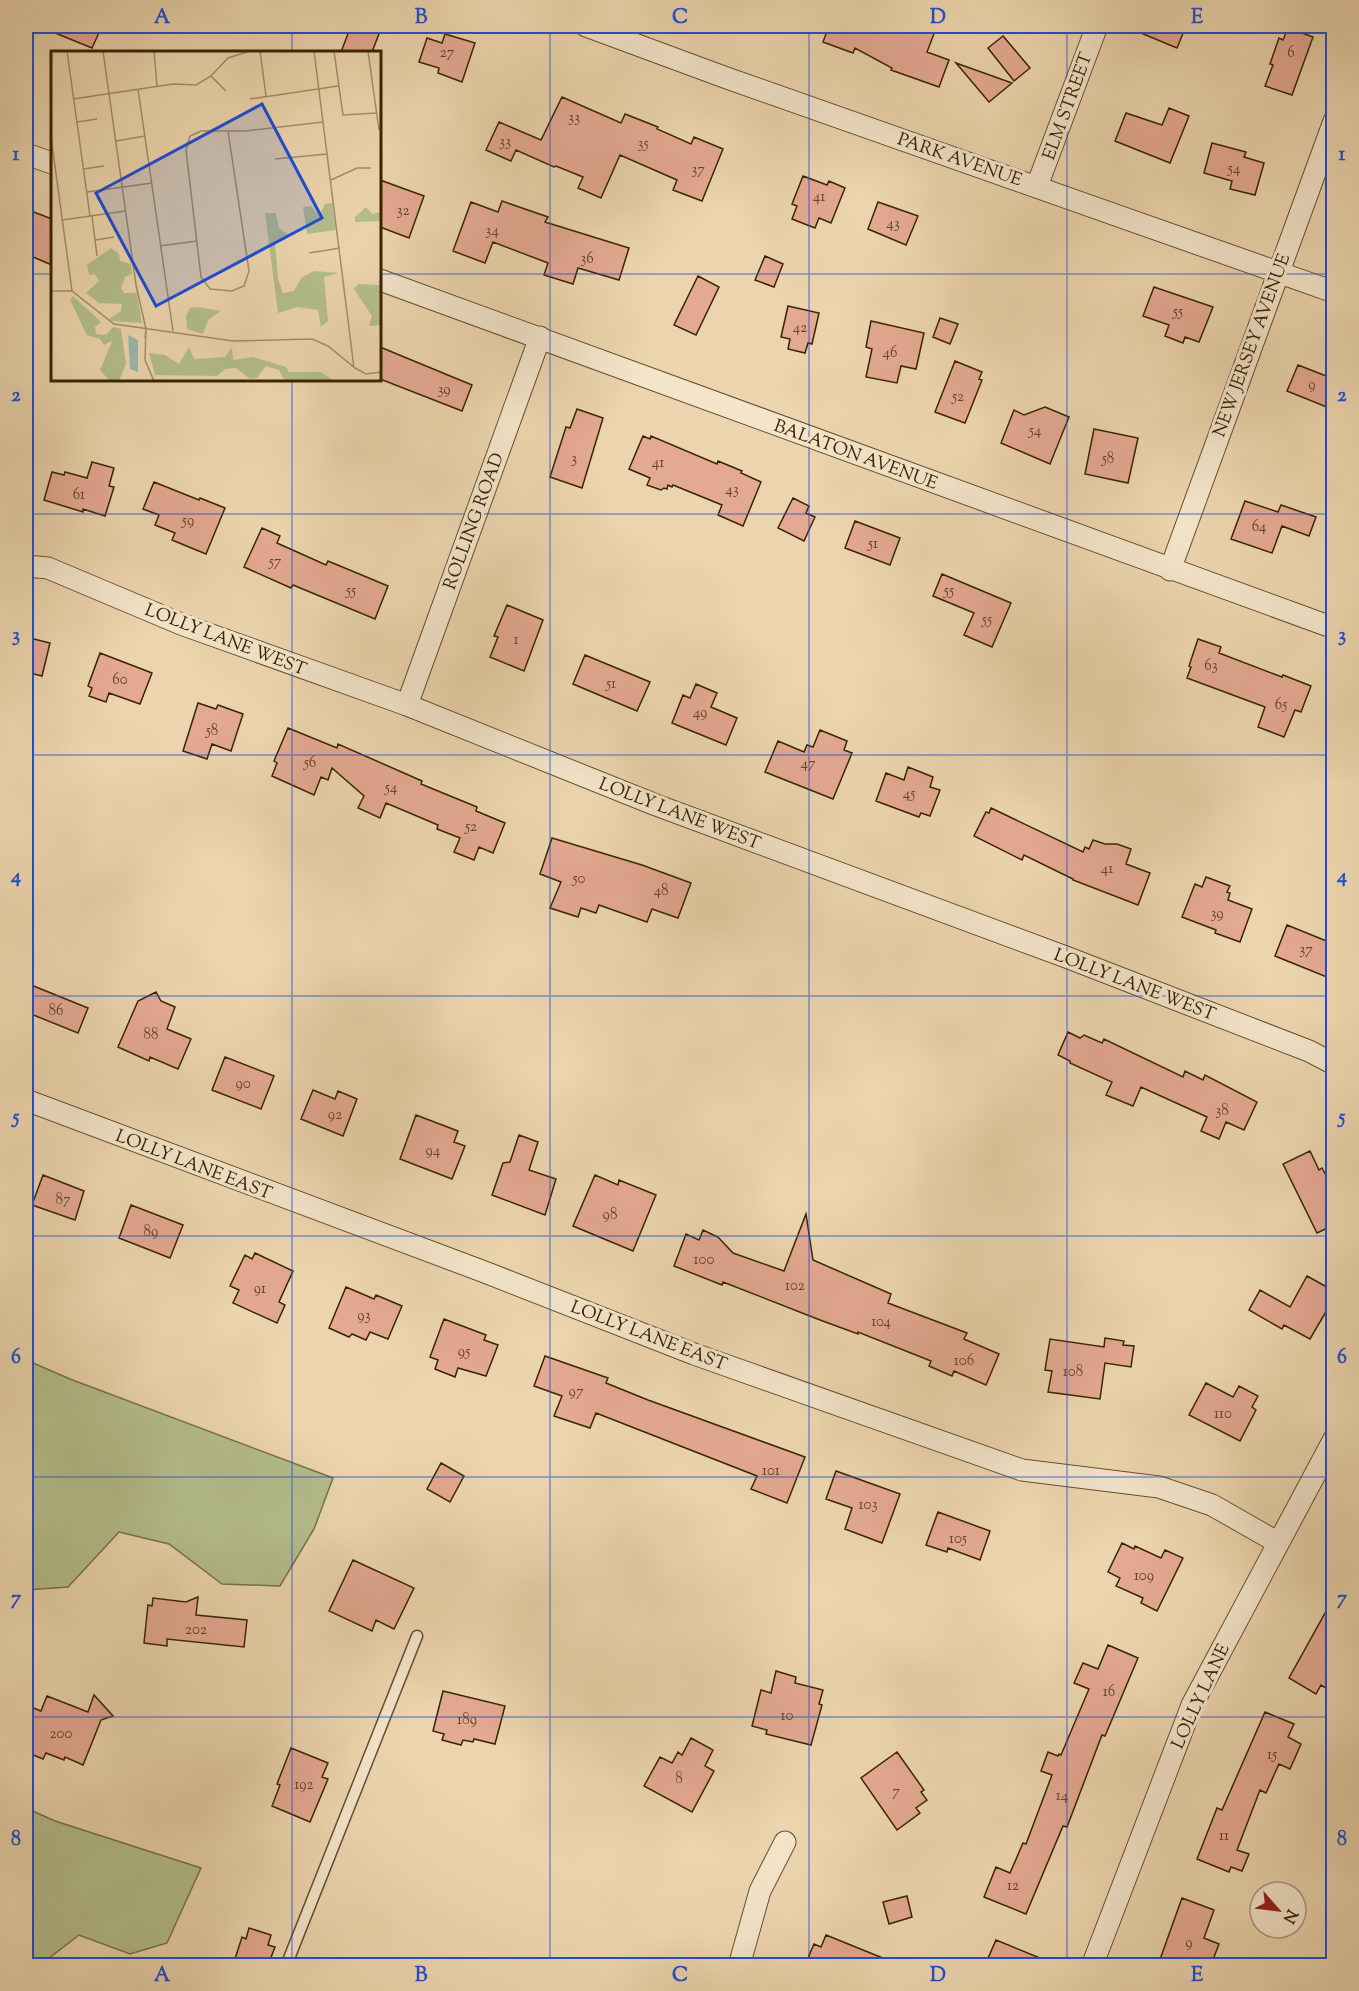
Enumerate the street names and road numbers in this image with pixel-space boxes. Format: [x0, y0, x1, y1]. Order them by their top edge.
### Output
street label: ELM STREET [1037, 49, 1101, 164]
street label: PARK AVENUE [894, 127, 1025, 194]
street label: NEW JERSEY AVENUE [1208, 250, 1298, 441]
street label: BALATON AVENUE [770, 414, 941, 498]
street label: ROLLING ROAD [438, 450, 512, 594]
street label: LOLLY LANE WEST [141, 598, 310, 684]
street label: LOLLY LANE WEST [595, 772, 764, 858]
street label: LOLLY LANE WEST [1050, 943, 1219, 1029]
street label: LOLLY LANE EAST [111, 1124, 276, 1208]
street label: LOLLY LANE EAST [566, 1295, 731, 1379]
street label: LOLLY LANE [1166, 1640, 1238, 1754]

